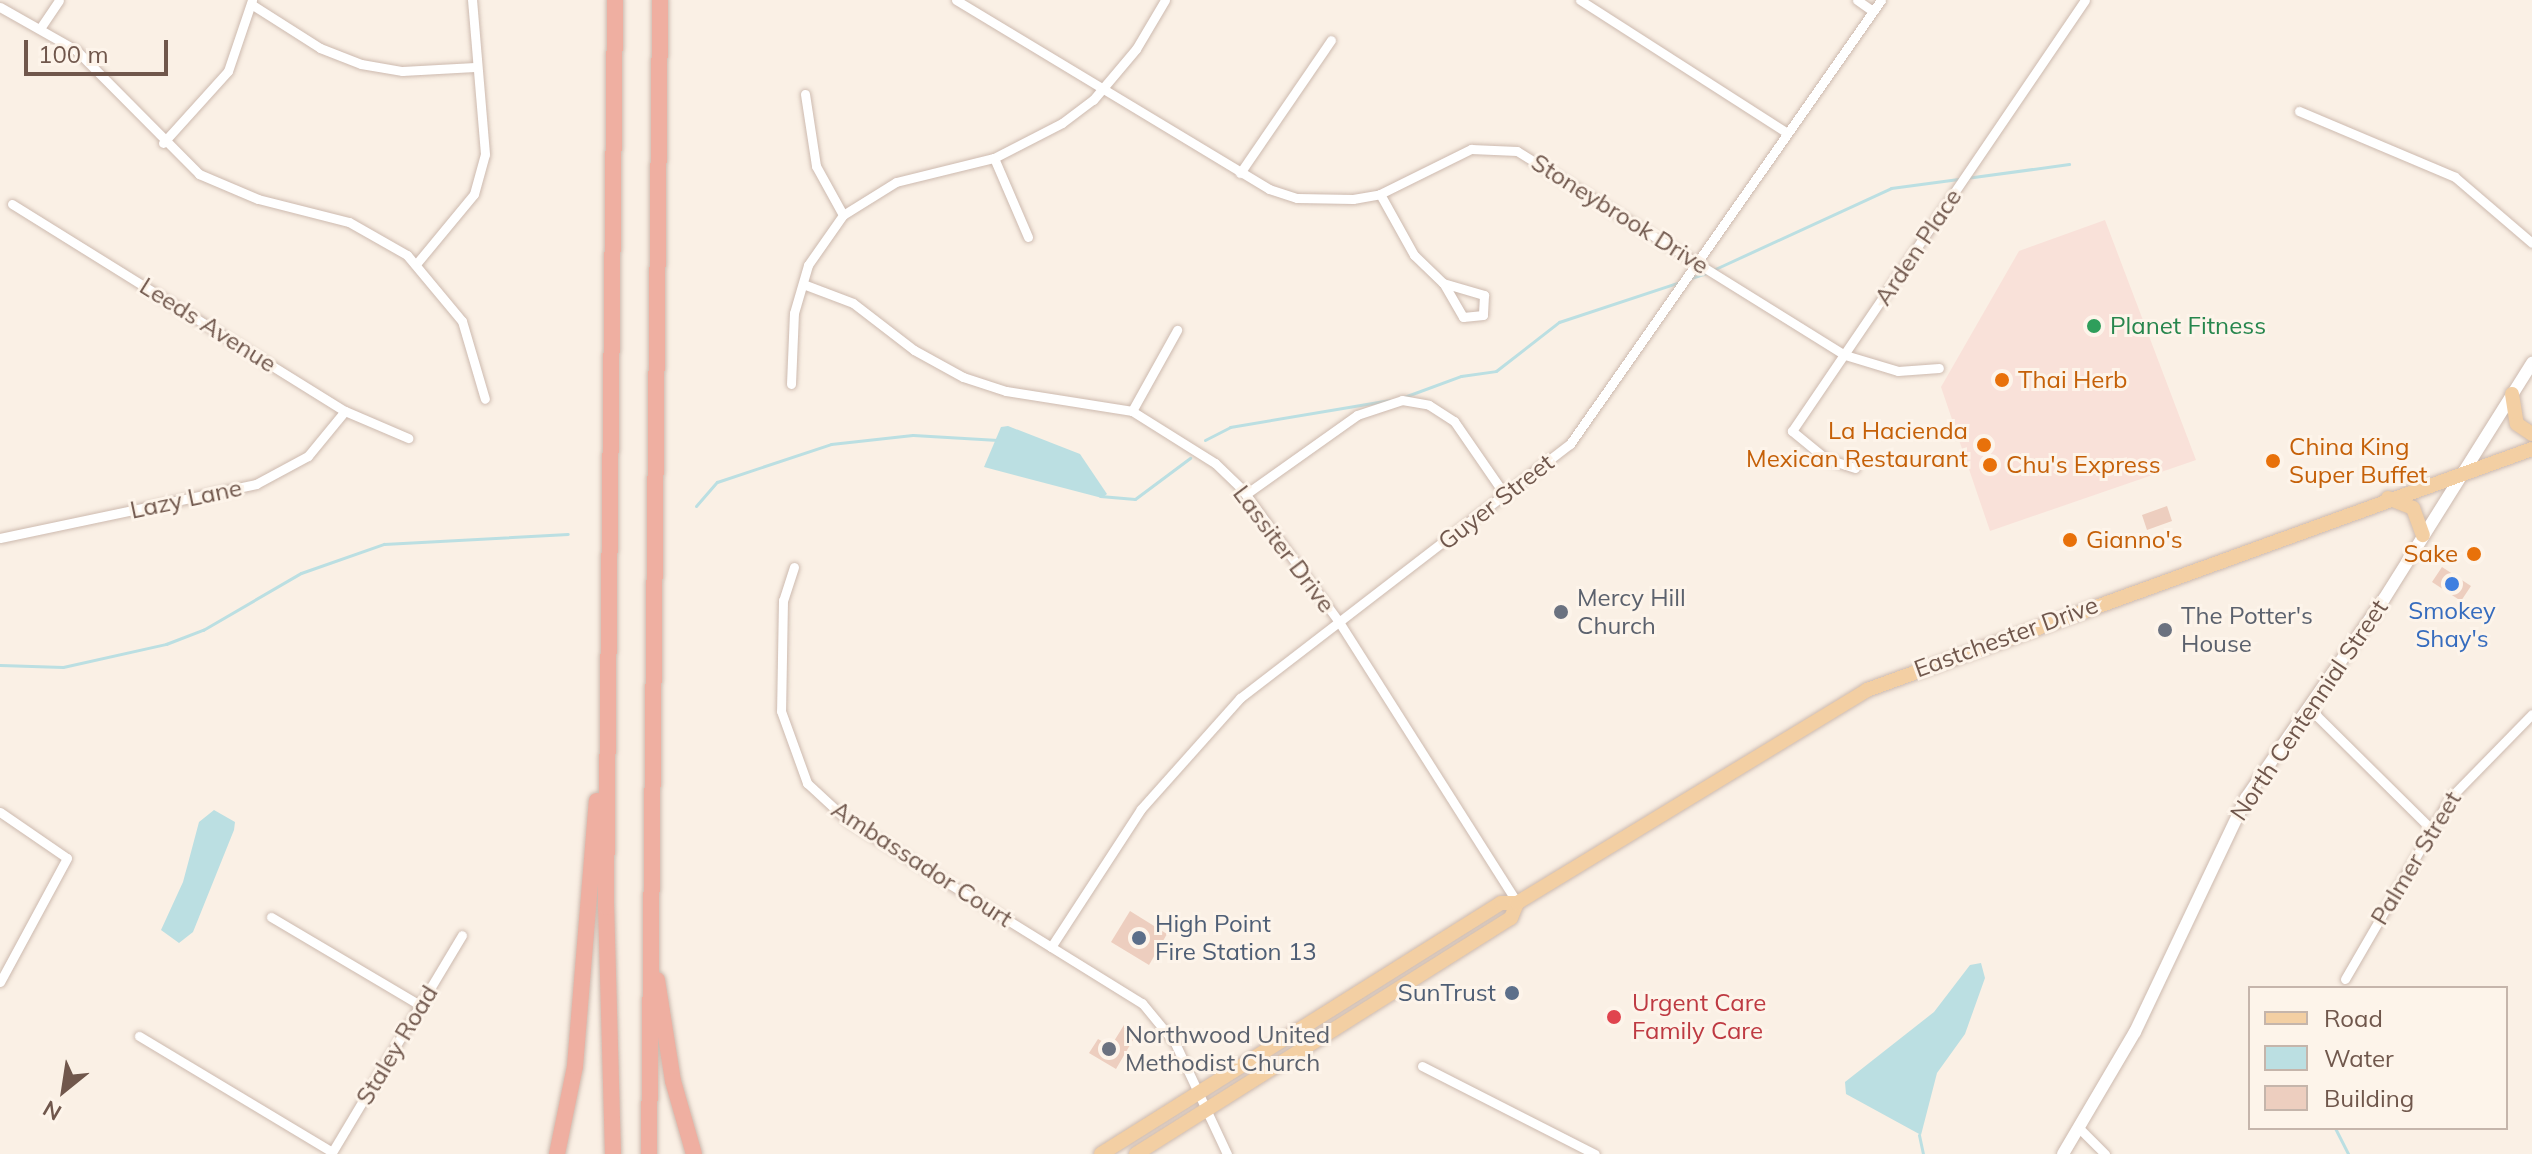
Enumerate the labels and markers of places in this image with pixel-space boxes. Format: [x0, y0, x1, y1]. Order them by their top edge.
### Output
place label: Planet Fitness [2110, 312, 2266, 340]
marker: Planet Fitness [2085, 317, 2103, 335]
place label: Thai Herb [2018, 366, 2127, 394]
marker: Thai Herb [1993, 371, 2011, 389]
place label: La Hacienda Mexican Restaurant [1746, 417, 1968, 473]
place label: China King Super Buffet [2289, 433, 2427, 489]
marker: La Hacienda Mexican Restaurant [1975, 436, 1993, 454]
place label: Chu's Express [2006, 451, 2161, 479]
marker: China King Super Buffet [2264, 452, 2282, 470]
marker: Chu's Express [1981, 456, 1999, 474]
place label: Gianno's [2086, 526, 2183, 554]
marker: Gianno's [2061, 531, 2079, 549]
place label: Sake [2404, 540, 2458, 568]
marker: Sake [2465, 545, 2483, 563]
marker: Smokey Shay's [2443, 575, 2461, 593]
place label: Mercy Hill Church [1577, 584, 1686, 640]
place label: Smokey Shay's [2408, 597, 2496, 653]
place label: The Potter's House [2181, 602, 2313, 658]
marker: Mercy Hill Church [1552, 603, 1570, 621]
marker: The Potter's House [2156, 621, 2174, 639]
place label: High Point Fire Station 13 [1155, 910, 1317, 966]
marker: High Point Fire Station 13 [1130, 929, 1148, 947]
place label: SunTrust [1398, 979, 1496, 1007]
marker: SunTrust [1503, 984, 1521, 1002]
place label: Urgent Care Family Care [1632, 989, 1766, 1045]
marker: Urgent Care Family Care [1603, 1006, 1625, 1028]
place label: Northwood United Methodist Church [1125, 1021, 1330, 1077]
marker: Northwood United Methodist Church [1100, 1040, 1118, 1058]

